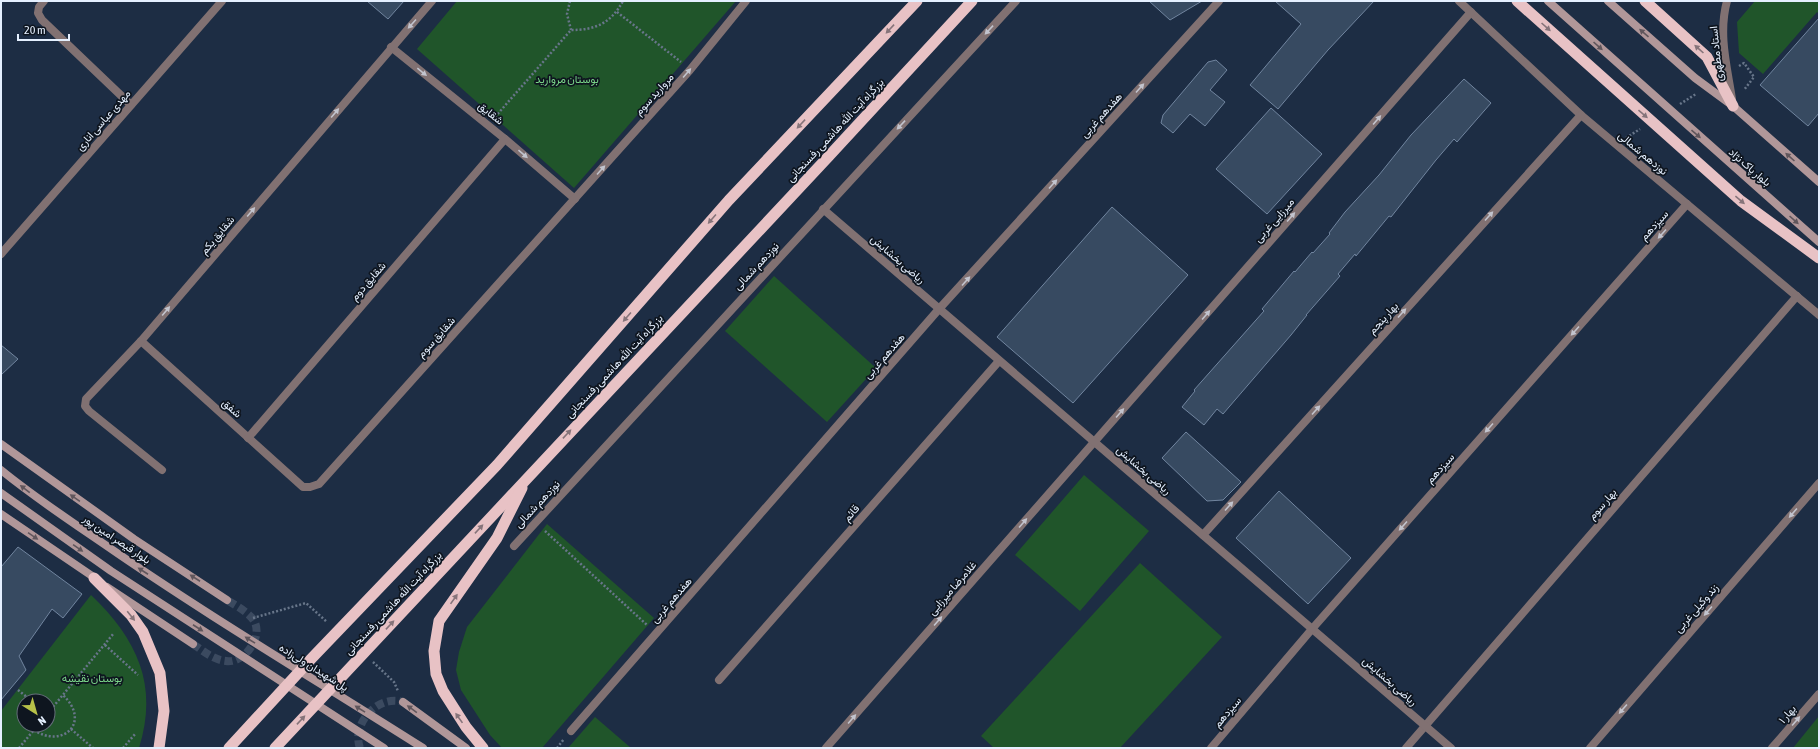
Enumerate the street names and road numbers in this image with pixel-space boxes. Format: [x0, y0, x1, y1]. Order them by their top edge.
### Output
street label: استاد مطهری [1707, 25, 1726, 82]
street label: مروارید سوم [632, 71, 677, 119]
street label: بزرگراه آیت الله هاشمی رفسنجانی [784, 76, 887, 185]
street label: مهدی عباسی اناری [73, 87, 133, 153]
street label: هفدهم غربی [1078, 90, 1126, 141]
street label: شقایق [475, 99, 506, 128]
street label: نوزدهم شمالی [1615, 129, 1670, 179]
street label: بلوار پاک نژاد [1725, 146, 1773, 190]
street label: میرزایی غربی [1252, 195, 1297, 245]
street label: سیزدهم [1637, 207, 1672, 244]
street label: شقایق یکم [197, 213, 238, 258]
street label: ریاضی بخشایش [868, 232, 928, 287]
street label: نوزدهم شمالی [731, 240, 782, 294]
street label: شقایق دوم [348, 259, 390, 304]
street label: بهار پنجم [1366, 300, 1402, 338]
street label: بزرگراه آیت الله هاشمی رفسنجانی [563, 312, 666, 421]
street label: شقایق سوم [415, 314, 459, 361]
street label: هفدهم غربی [861, 331, 909, 382]
street label: شفق [219, 396, 244, 421]
street label: ریاضی بخشایش [1114, 443, 1174, 498]
street label: سیزدهم [1423, 450, 1458, 487]
street label: نوزدهم شمالی [512, 478, 563, 532]
street label: بهار سوم [1585, 486, 1620, 523]
street label: قائم [840, 502, 863, 525]
street label: بلوار قیصر امین پور [79, 511, 153, 568]
street label: بزرگراه آیت الله هاشمی رفسنجانی [342, 549, 445, 658]
street label: غلامرضا میرزایی [925, 559, 979, 618]
street label: هفدهم غربی [648, 575, 696, 626]
street label: زند وکیلی غربی [1672, 581, 1721, 635]
street label: پل شهیدان ولی‌زاده [276, 641, 351, 695]
street label: ریاضی بخشایش [1360, 654, 1420, 709]
street label: سیزدهم [1211, 694, 1245, 731]
street label: بهار ۱ [1776, 702, 1799, 726]

